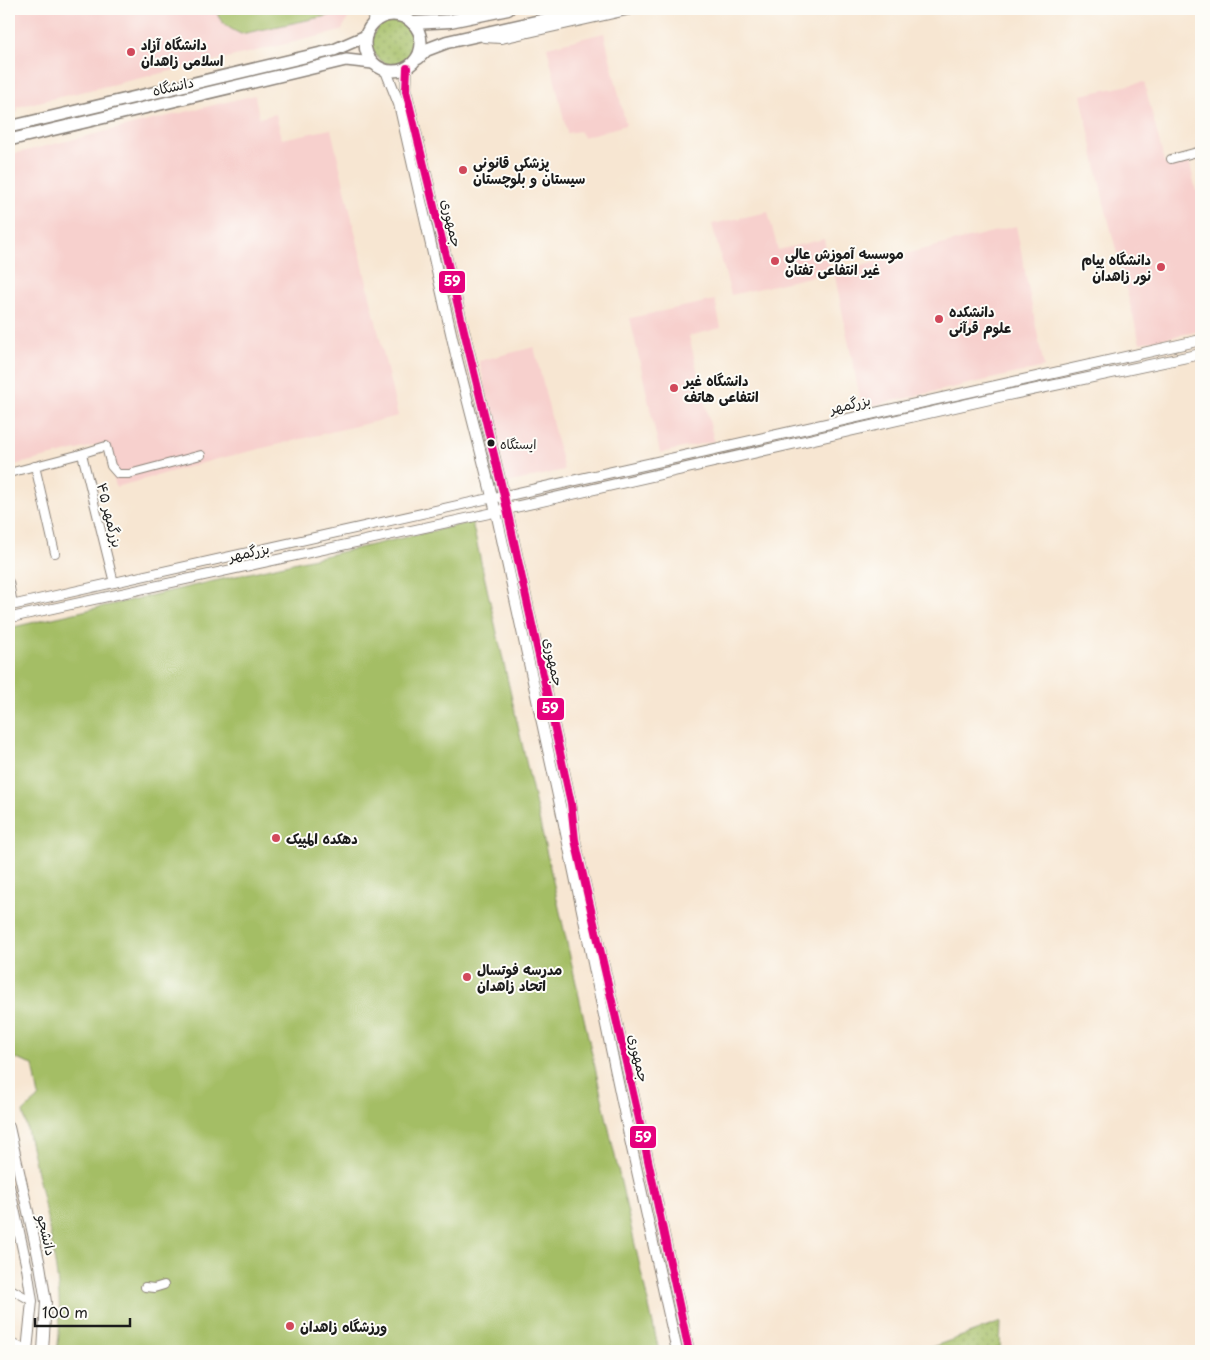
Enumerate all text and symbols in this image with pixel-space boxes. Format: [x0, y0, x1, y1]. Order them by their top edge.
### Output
place label: دانشگاه آزاد اسلامی زاهدان [141, 34, 224, 71]
marker: دانشگاه آزاد اسلامی زاهدان [125, 46, 137, 58]
street label: دانشگاه [150, 71, 196, 101]
place label: پزشکی قانونی سیستان و بلوچستان [473, 152, 585, 189]
marker: پزشکی قانونی سیستان و بلوچستان [457, 164, 469, 176]
street label: جمهوری [436, 197, 468, 249]
place label: موسسه آموزش عالی غیر انتفاعی تفتان [785, 243, 904, 280]
place label: دانشگاه پیام نور زاهدان [1081, 249, 1151, 286]
marker: موسسه آموزش عالی غیر انتفاعی تفتان [769, 255, 781, 267]
marker: دانشگاه پیام نور زاهدان [1155, 261, 1167, 273]
line badge: 59 [438, 270, 466, 294]
text: 59 [443, 270, 461, 291]
place label: دانشکده علوم قرآنی [949, 301, 1012, 339]
marker: دانشکده علوم قرآنی [933, 313, 945, 325]
place label: دانشگاه غیر انتفاعی هاتف [682, 370, 759, 407]
marker: دانشگاه غیر انتفاعی هاتف [668, 382, 680, 394]
street label: بزرگمهر [827, 389, 872, 419]
place label: ایستگاه [500, 434, 536, 453]
marker: ایستگاه [486, 438, 496, 448]
street label: بزرگمهر ۴۵ [92, 480, 128, 550]
street label: بزرگمهر [226, 537, 271, 567]
street label: جمهوری [539, 636, 569, 688]
line badge: 59 [536, 697, 565, 721]
text: 59 [541, 697, 559, 718]
place label: دهکده المپیک [286, 828, 358, 849]
marker: دهکده المپیک [270, 832, 282, 844]
place label: مدرسه فوتسال اتحاد زاهدان [477, 959, 562, 996]
marker: مدرسه فوتسال اتحاد زاهدان [461, 971, 473, 983]
street label: جمهوری [623, 1032, 655, 1084]
line badge: 59 [629, 1125, 657, 1149]
text: 59 [634, 1126, 652, 1147]
street label: دانشجو [32, 1211, 62, 1258]
scale bar [35, 1295, 130, 1327]
text: 100 m [42, 1300, 88, 1323]
place label: ورزشگاه زاهدان [300, 1316, 387, 1337]
marker: ورزشگاه زاهدان [284, 1320, 296, 1332]

